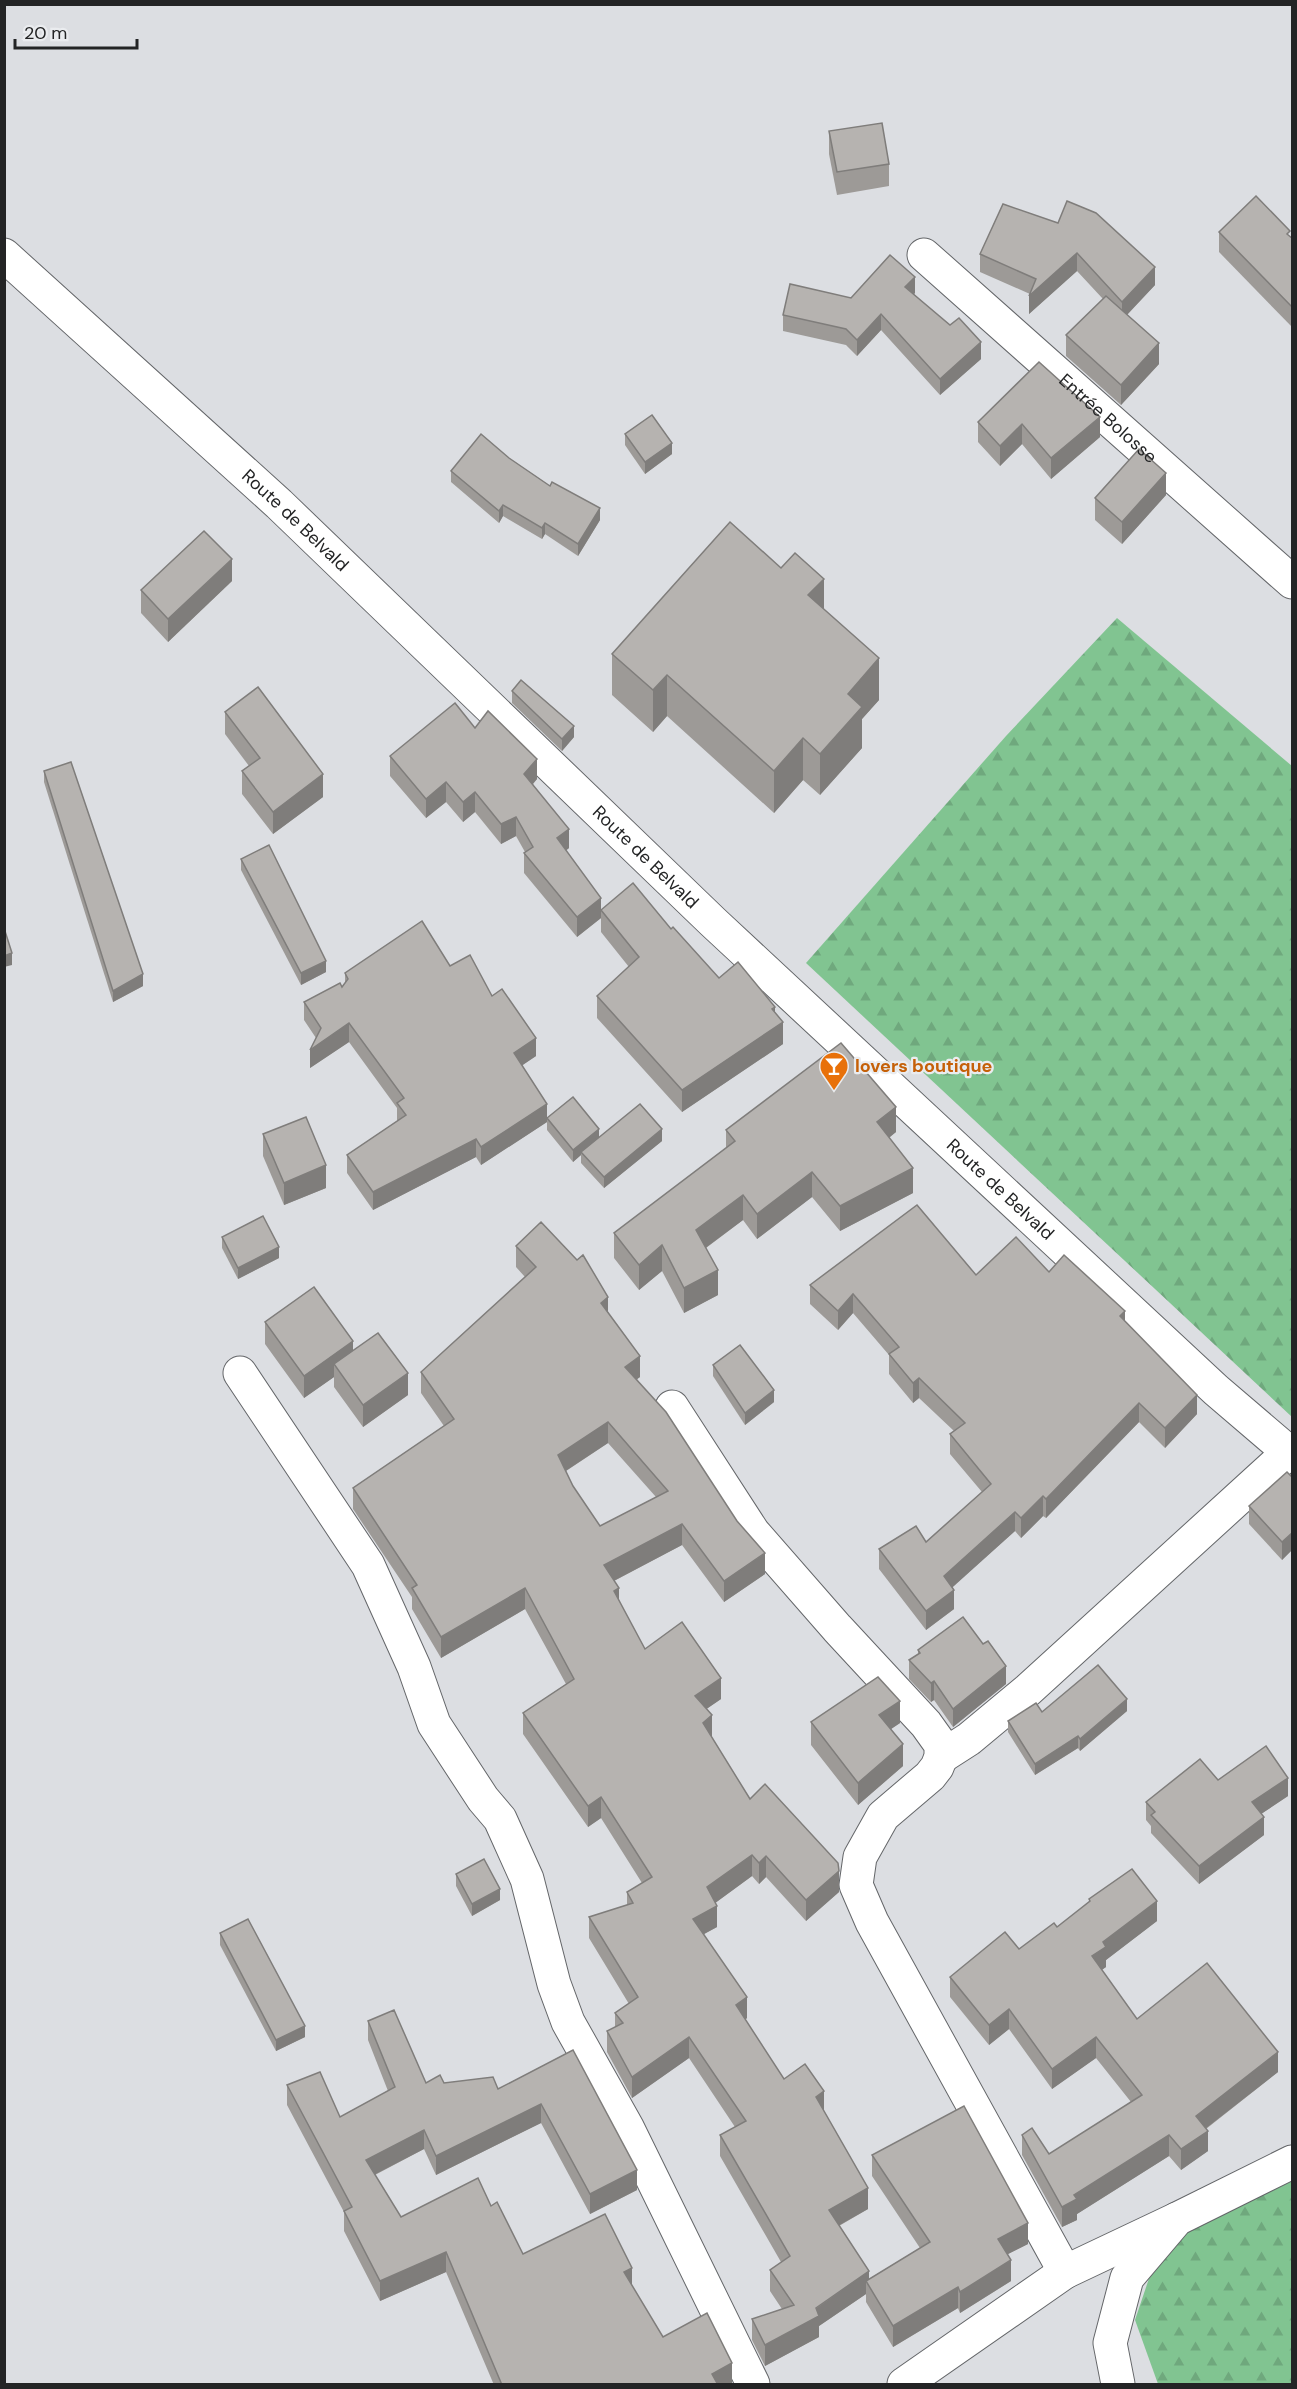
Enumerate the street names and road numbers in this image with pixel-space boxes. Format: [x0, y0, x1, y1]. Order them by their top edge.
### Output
street label: Entrée Bolosse [1054, 368, 1162, 468]
street label: Route de Belvald [237, 464, 354, 577]
street label: Route de Belvald [587, 800, 704, 914]
street label: Route de Belvald [941, 1133, 1059, 1245]

